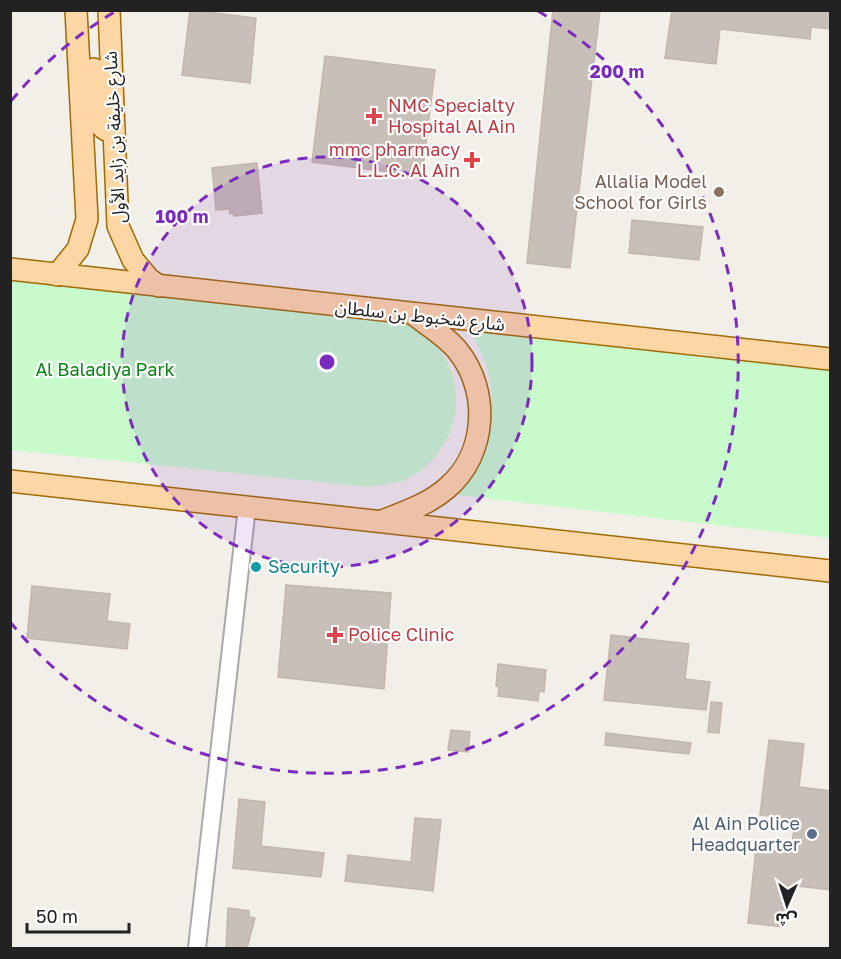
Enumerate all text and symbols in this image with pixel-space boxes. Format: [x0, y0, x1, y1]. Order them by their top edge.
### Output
street label: شارع خليفة بن زايد الأول [99, 50, 133, 224]
text: 200 m [590, 60, 644, 82]
place label: NMC Specialty Hospital Al Ain [388, 94, 515, 137]
marker: NMC Specialty Hospital Al Ain [365, 107, 383, 125]
place label: mmc pharmacy L.L.C. Al Ain [329, 138, 460, 181]
marker: mmc pharmacy L.L.C. Al Ain [465, 153, 479, 167]
place label: Allalia Model School for Girls [574, 170, 707, 213]
marker: Allalia Model School for Girls [712, 185, 726, 199]
text: 100 m [156, 205, 208, 227]
street label: شارع شخبوط بن سلطان [334, 295, 506, 339]
centre of rings [317, 352, 337, 372]
park label: Al Baladiya Park [35, 358, 175, 380]
place label: Security [268, 555, 340, 577]
marker: Security [249, 560, 263, 574]
place label: Police Clinic [348, 623, 454, 645]
marker: Police Clinic [326, 626, 344, 644]
place label: Al Ain Police Headquarter [690, 812, 800, 855]
marker: Al Ain Police Headquarter [805, 827, 819, 841]
north arrow [757, 875, 817, 935]
scale bar [27, 896, 129, 934]
text: 50 m [36, 905, 78, 927]
text: ش [775, 909, 798, 931]

